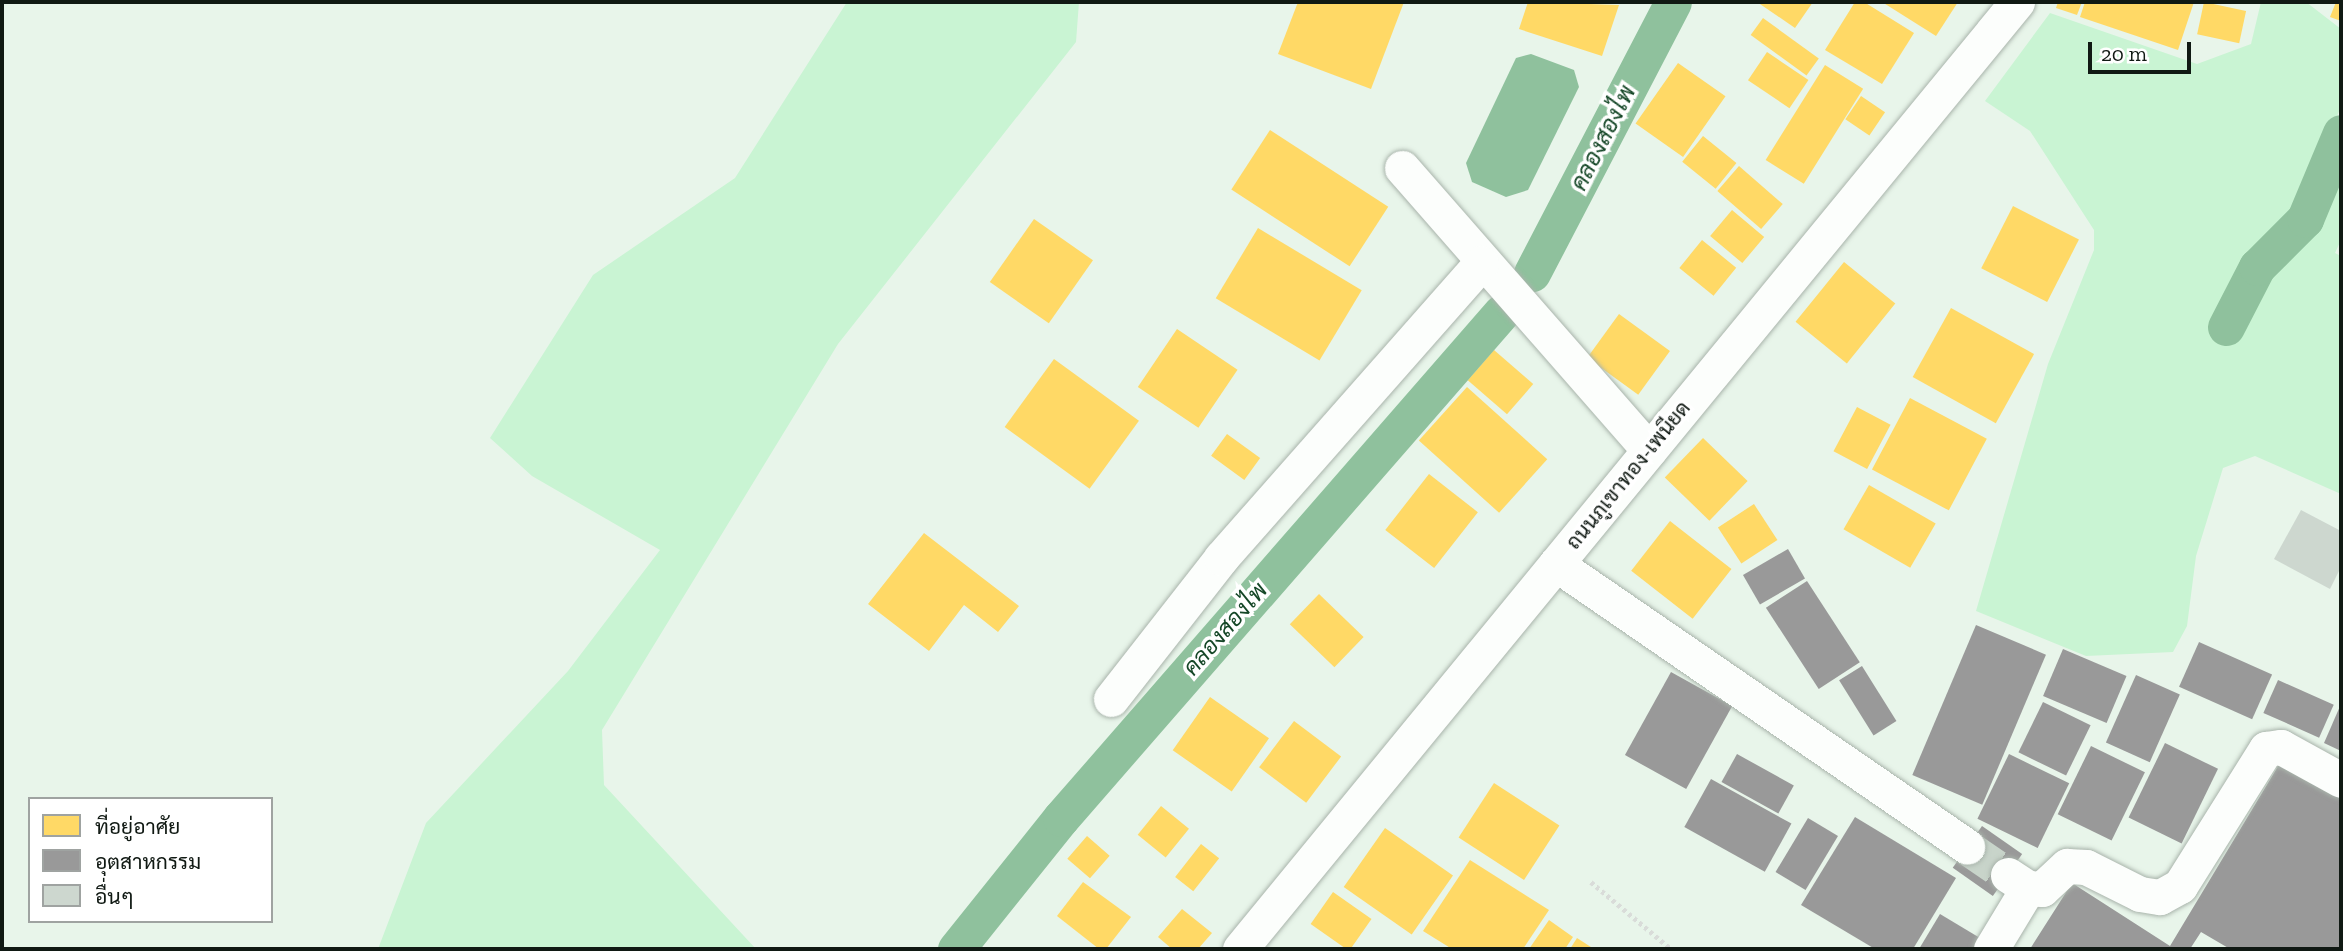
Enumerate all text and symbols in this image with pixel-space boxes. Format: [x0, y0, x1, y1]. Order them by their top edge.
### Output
scale bar [2091, 28, 2194, 72]
text: 20 m [2101, 41, 2147, 66]
water label: คลองสองไพ [1565, 81, 1641, 195]
street label: ถนนภูเขาทอง-เพนียด [1560, 396, 1696, 554]
water label: คลองสองไพ [1177, 577, 1273, 681]
legend [28, 797, 273, 923]
text: ที่อยู่อาศัย [95, 814, 180, 839]
text: อุตสาหกรรม [95, 849, 201, 874]
text: อื่นๆ [95, 884, 134, 909]

